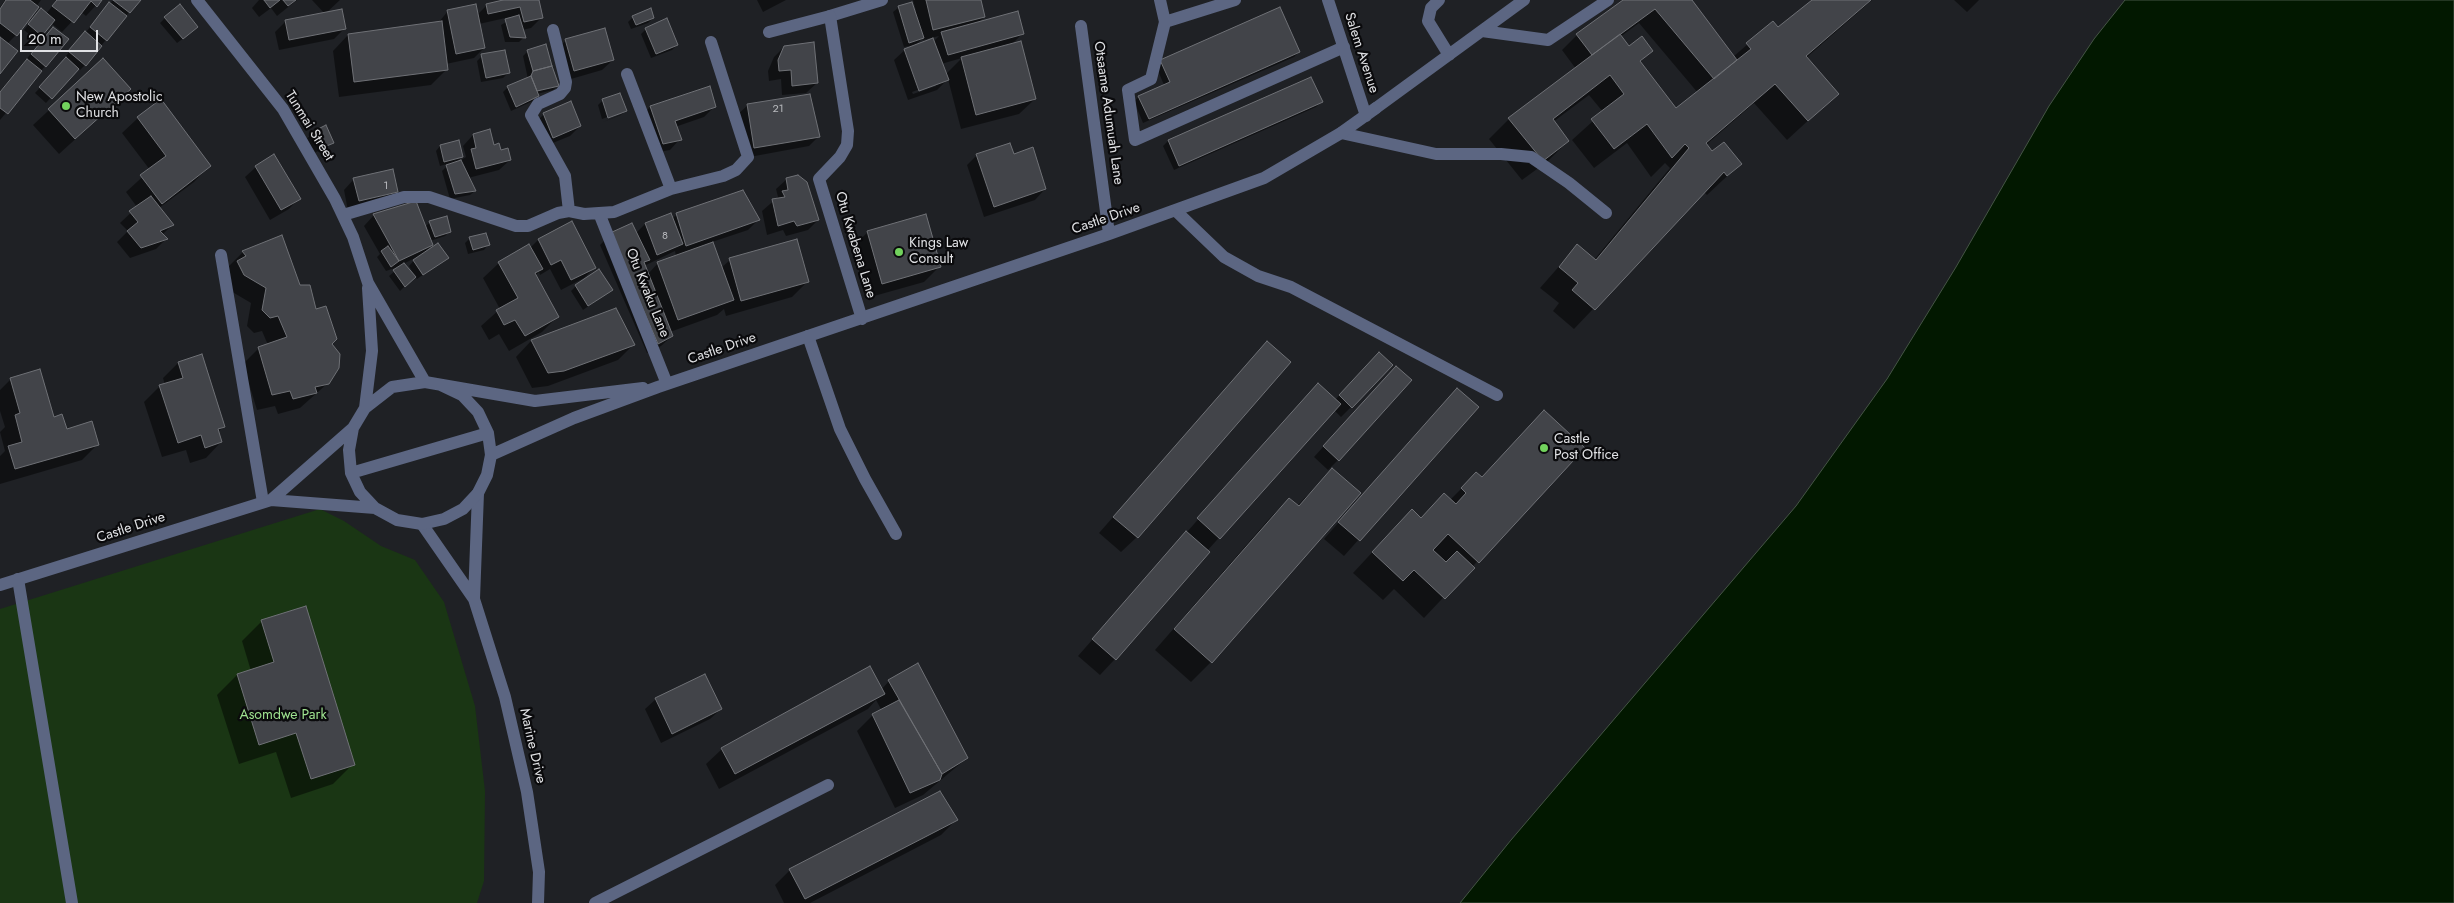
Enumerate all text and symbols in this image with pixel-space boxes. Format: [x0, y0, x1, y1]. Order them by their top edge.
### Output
street label: Salem Avenue [1340, 11, 1382, 95]
scale bar [22, 20, 100, 52]
text: 20 m [28, 28, 62, 50]
street label: Otsaame Adumuah Lane [1090, 40, 1126, 186]
street label: Tunmai Street [281, 88, 337, 164]
place label: New Apostolic Church [76, 90, 163, 122]
marker: New Apostolic Church [60, 100, 72, 112]
house number: 21 [772, 102, 784, 116]
house number: 1 [384, 179, 388, 193]
street label: Otu Kwabena Lane [831, 190, 879, 300]
street label: Castle Drive [1070, 199, 1142, 239]
house number: 8 [662, 229, 668, 243]
place label: Kings Law Consult [909, 236, 968, 268]
street label: Otu Kwaku Lane [621, 246, 673, 340]
marker: Kings Law Consult [893, 246, 905, 258]
street label: Castle Drive [686, 329, 758, 369]
place label: Castle Post Office [1554, 432, 1619, 464]
marker: Castle Post Office [1538, 442, 1550, 454]
street label: Castle Drive [95, 509, 167, 547]
street label: Marine Drive [515, 707, 549, 785]
park label: Asomdwe Park [239, 708, 327, 724]

